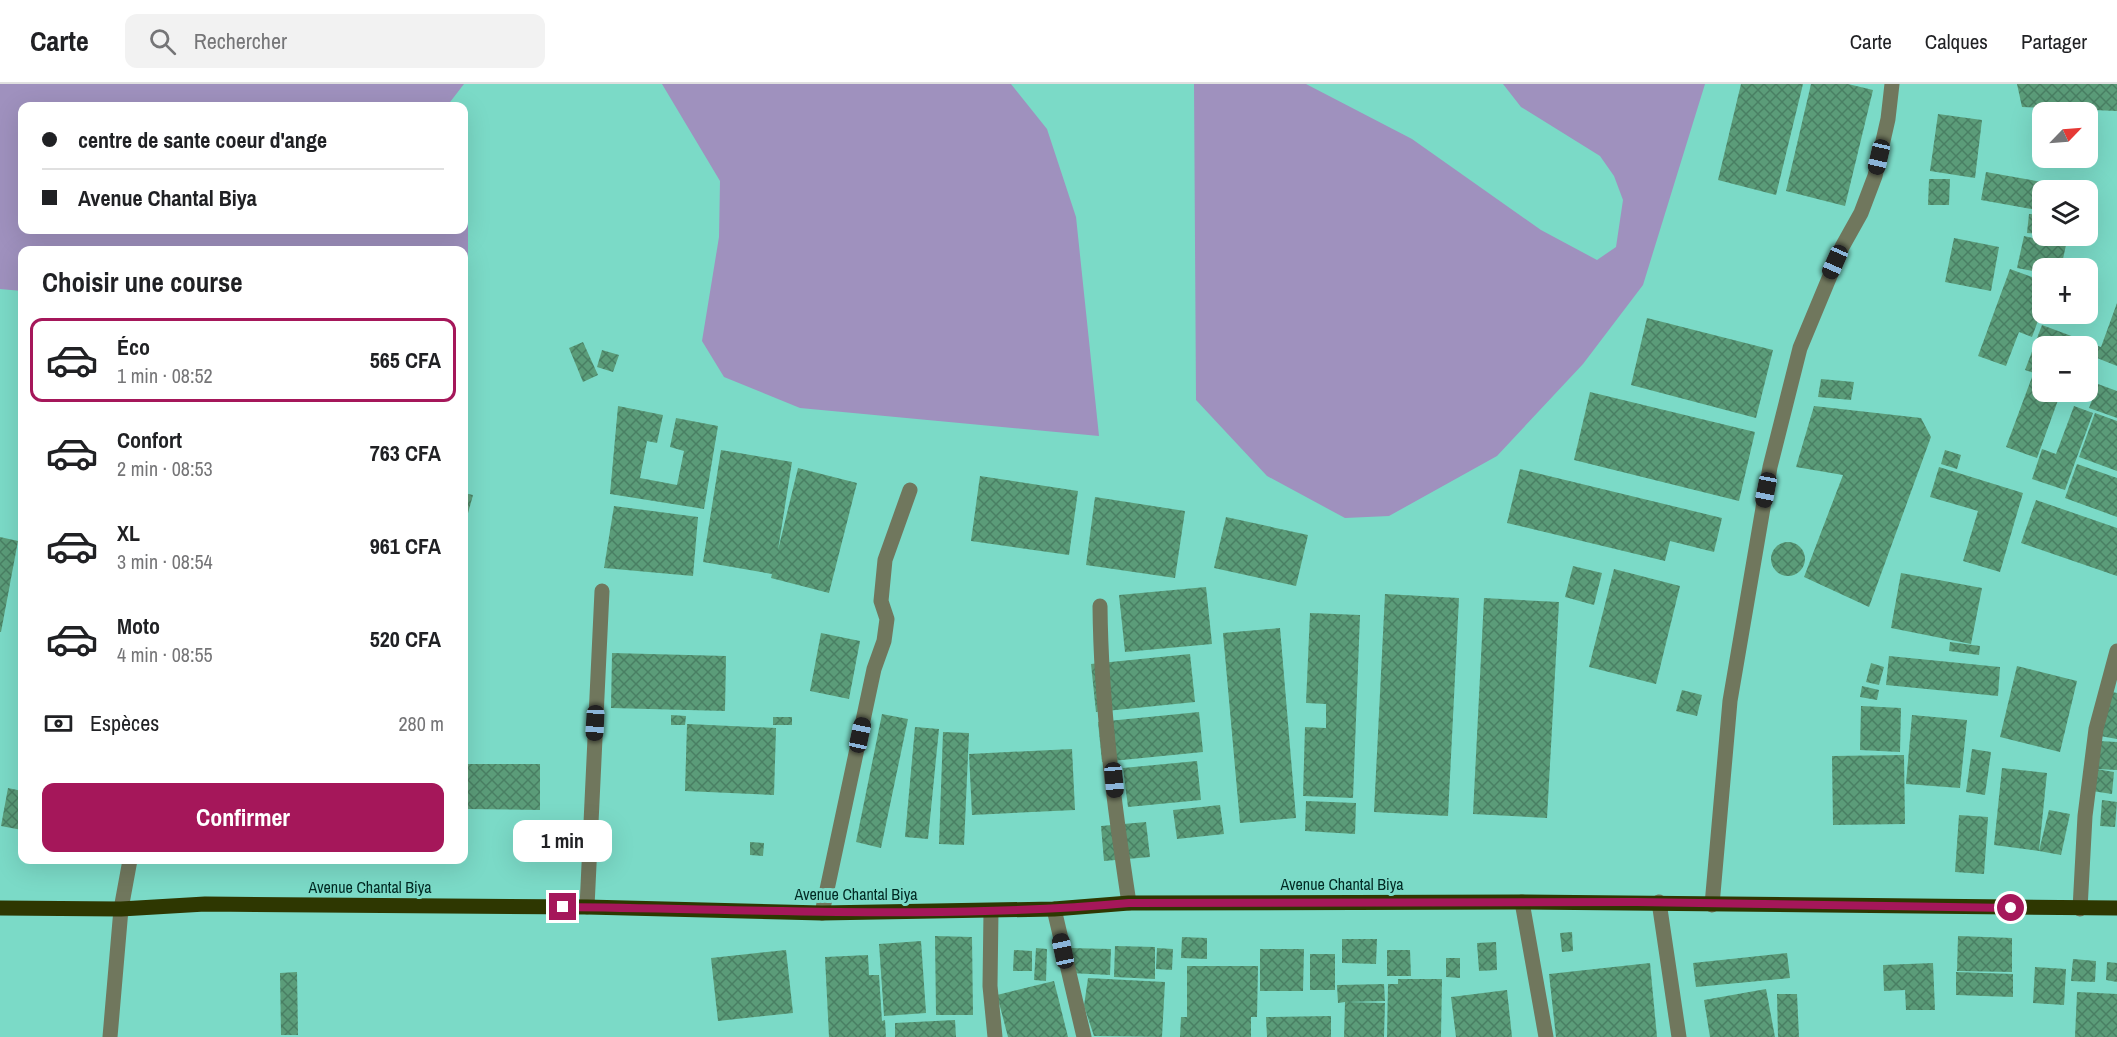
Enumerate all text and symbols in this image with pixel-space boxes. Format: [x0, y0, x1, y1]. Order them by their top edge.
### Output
search box [125, 14, 545, 68]
text: Carte [30, 22, 89, 60]
icon: search [146, 25, 179, 58]
text: Rechercher [194, 26, 287, 56]
text: Carte [1850, 27, 1892, 56]
text: Calques [1925, 27, 1988, 56]
text: Partager [2021, 27, 2087, 56]
north arrow [2032, 102, 2098, 168]
map controls [2032, 102, 2098, 402]
text: centre de sante coeur d'ange [78, 125, 327, 155]
car [1866, 137, 1892, 177]
button: layers [2032, 180, 2098, 246]
text: Avenue Chantal Biya [78, 183, 257, 213]
car [1819, 242, 1851, 282]
button: + [2032, 258, 2098, 324]
text: Choisir une course [42, 264, 243, 300]
text: Éco [117, 332, 150, 362]
icon: car [45, 333, 99, 387]
button: − [2032, 336, 2098, 402]
text: 565 CFA [370, 345, 441, 375]
text: 1 min · 08:52 [117, 362, 213, 389]
text: Confort [117, 425, 182, 455]
icon: car [45, 426, 99, 480]
text: 763 CFA [370, 438, 441, 468]
text: 2 min · 08:53 [117, 455, 213, 482]
car [1754, 471, 1778, 509]
text: XL [117, 518, 140, 548]
icon: car [45, 519, 99, 573]
text: 961 CFA [370, 531, 441, 561]
text: 3 min · 08:54 [117, 548, 213, 575]
text: Moto [117, 611, 160, 641]
icon: car [45, 612, 99, 666]
text: 520 CFA [370, 624, 441, 654]
text: 4 min · 08:55 [117, 641, 213, 668]
car [585, 705, 605, 741]
icon: cash [42, 707, 75, 740]
text: Espèces [90, 708, 159, 738]
text: 280 m [398, 710, 444, 737]
car [847, 716, 873, 754]
car [1103, 761, 1125, 799]
button: Confirmer [42, 783, 444, 852]
callout: 1 min [514, 820, 612, 862]
text: 1 min [541, 827, 584, 854]
street label: Avenue Chantal Biya [1279, 873, 1404, 895]
street label: Avenue Chantal Biya [307, 876, 432, 898]
street label: Avenue Chantal Biya [793, 883, 918, 905]
route end [549, 893, 576, 920]
route start [1997, 894, 2024, 921]
car [1050, 932, 1076, 970]

